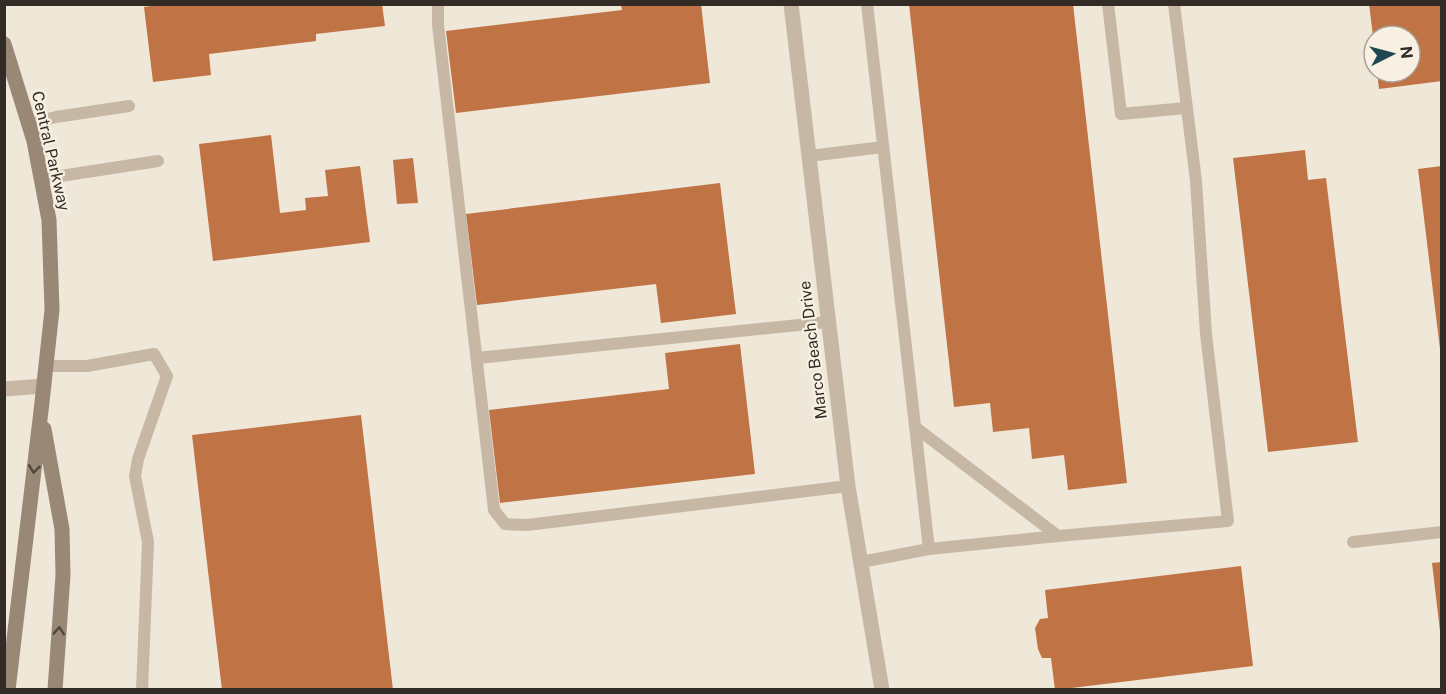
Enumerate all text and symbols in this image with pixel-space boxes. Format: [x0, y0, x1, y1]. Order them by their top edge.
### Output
north arrow [1362, 24, 1422, 84]
text: N [1396, 45, 1417, 60]
street label: Central Parkway [28, 89, 74, 213]
street label: Marco Beach Drive [795, 280, 831, 420]
one-way arrow [29, 464, 41, 474]
one-way arrow [52, 627, 65, 636]

